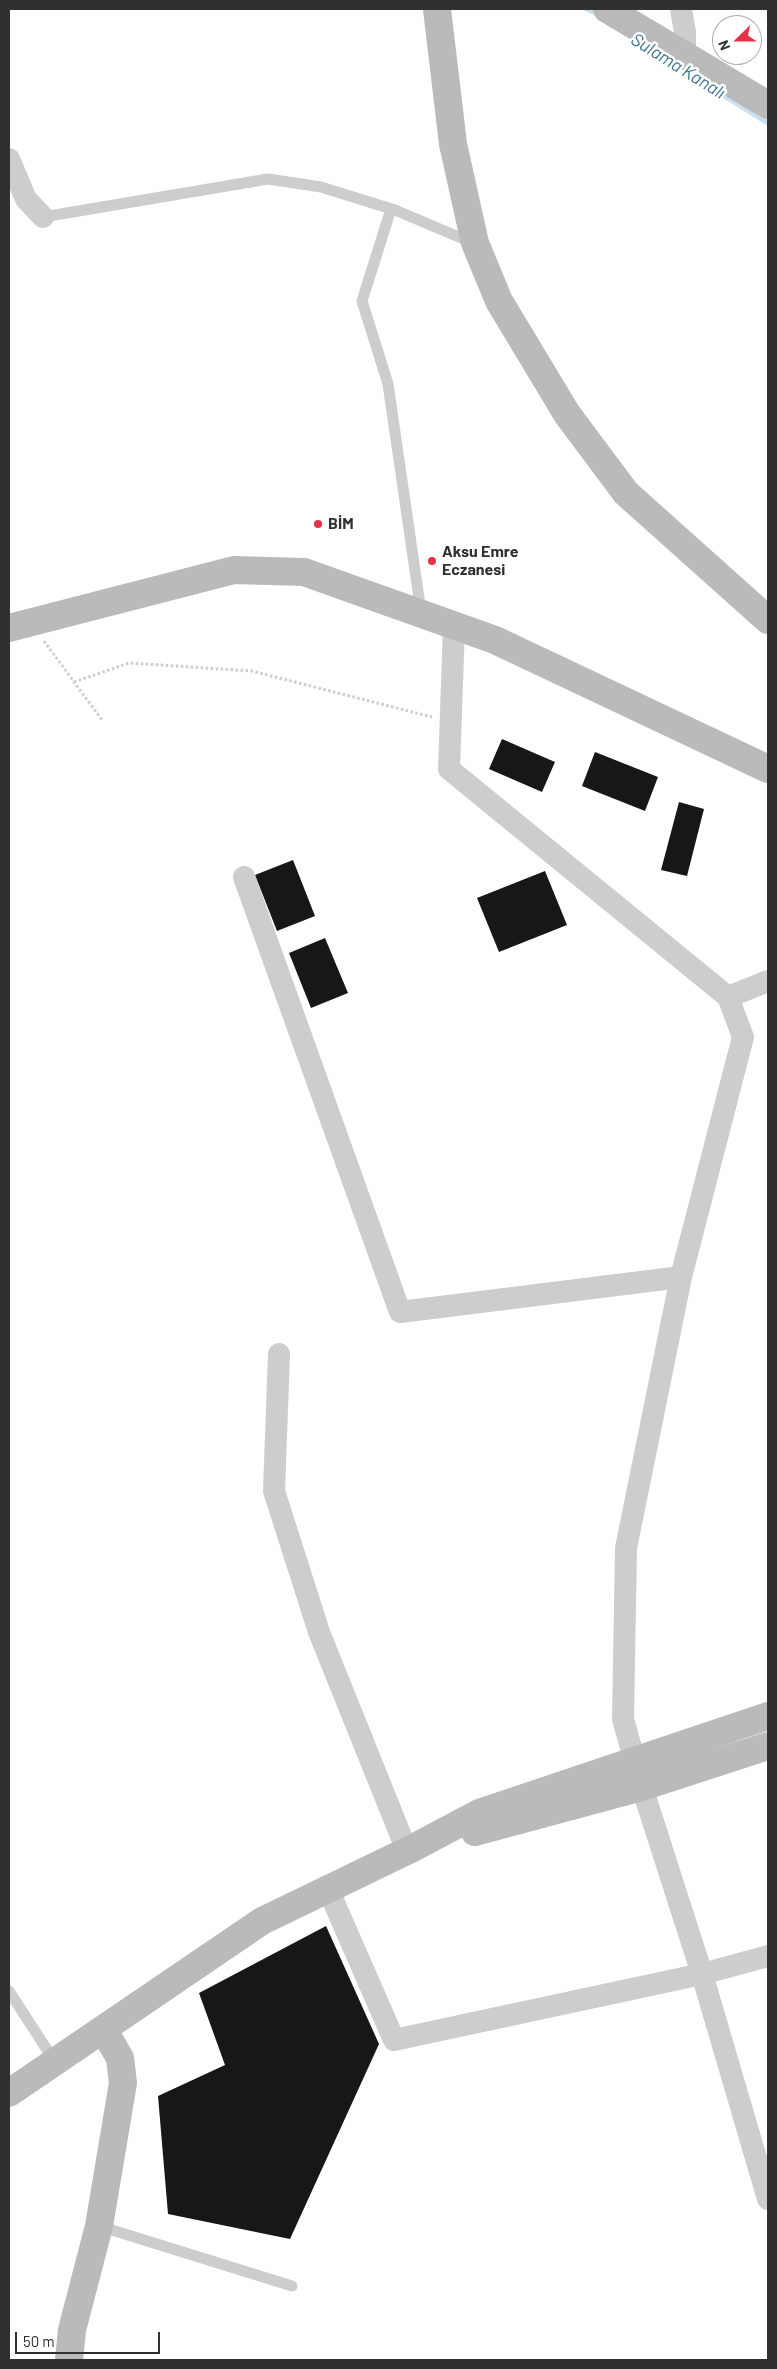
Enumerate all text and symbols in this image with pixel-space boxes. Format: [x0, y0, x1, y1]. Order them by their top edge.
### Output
north arrow [712, 15, 762, 65]
water label: Sulama Kanalı [627, 28, 729, 104]
text: N [714, 38, 733, 53]
place label: BİM [328, 514, 354, 534]
marker: BİM [312, 518, 324, 530]
place label: Aksu Emre Eczanesi [442, 542, 518, 580]
marker: Aksu Emre Eczanesi [426, 555, 438, 567]
scale bar [18, 2322, 162, 2354]
text: 50 m [23, 2332, 55, 2350]

